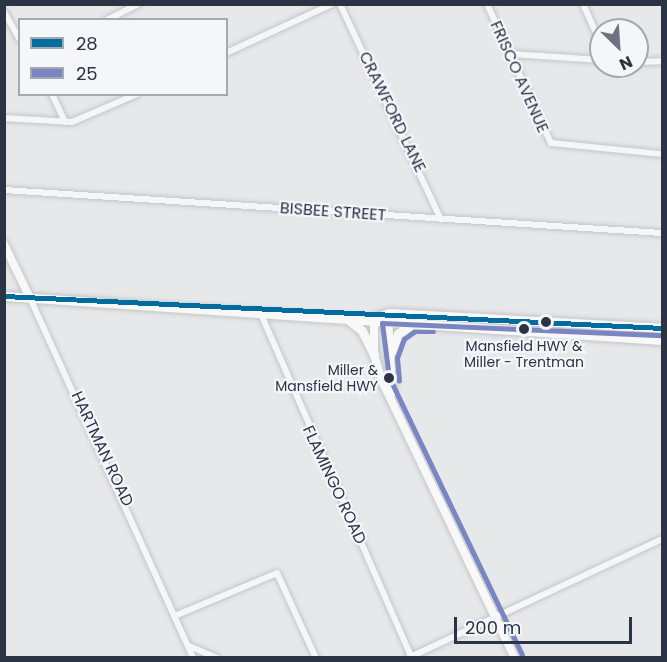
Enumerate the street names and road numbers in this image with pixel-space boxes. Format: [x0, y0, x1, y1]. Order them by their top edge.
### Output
street label: FRISCO AVENUE [486, 18, 552, 136]
street label: CRAWFORD LANE [355, 49, 429, 175]
street label: BISBEE STREET [279, 199, 387, 225]
street label: HARTMAN ROAD [67, 388, 137, 510]
street label: FLAMINGO ROAD [298, 423, 370, 547]

